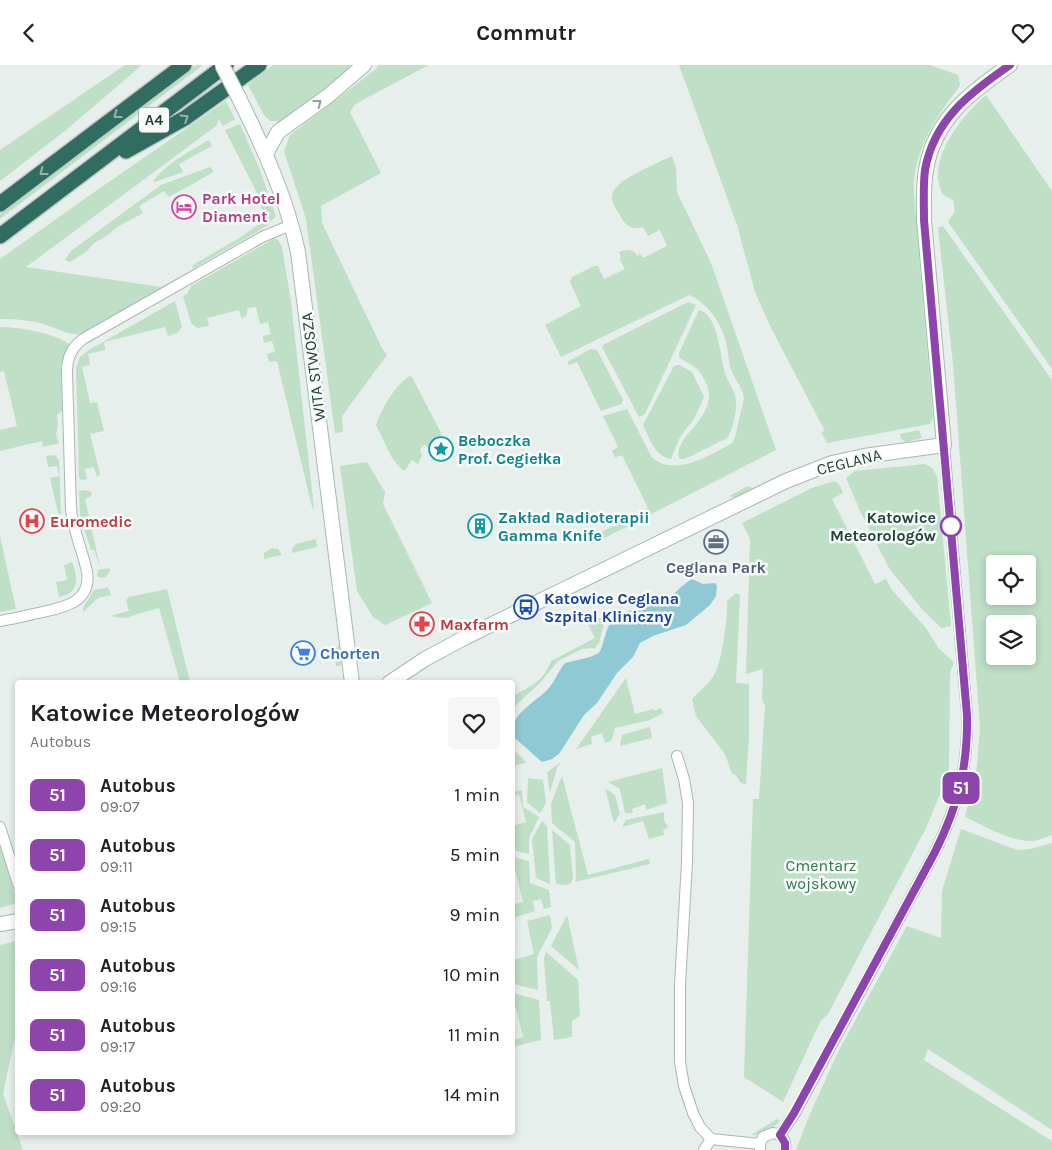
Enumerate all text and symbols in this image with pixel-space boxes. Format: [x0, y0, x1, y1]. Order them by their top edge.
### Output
icon: back [15, 19, 43, 47]
icon: heart [1009, 19, 1037, 47]
text: Commutr [476, 20, 576, 46]
one-way arrow [312, 100, 322, 109]
road number: A4 [139, 107, 169, 133]
one-way arrow [114, 110, 123, 118]
one-way arrow [179, 114, 188, 124]
one-way arrow [39, 166, 48, 175]
place label: Park Hotel Diament [202, 189, 280, 226]
hotel icon: Park Hotel Diament [171, 194, 197, 220]
street label: WITA STWOSZA [297, 311, 329, 423]
place label: Beboczka Prof. Cegiełka [458, 431, 561, 468]
place icon: Beboczka Prof. Cegiełka [428, 436, 454, 462]
street label: CEGLANA [815, 445, 883, 479]
hospital icon: Euromedic [19, 508, 45, 534]
place label: Zakład Radioterapii Gamma Knife [498, 508, 649, 545]
place label: Katowice Meteorologów [830, 508, 936, 545]
place label: Euromedic [50, 512, 132, 531]
building icon: Zakład Radioterapii Gamma Knife [467, 513, 493, 539]
marker: Katowice Meteorologów [940, 515, 962, 537]
office icon: Ceglana Park [703, 529, 729, 555]
map controls [986, 555, 1036, 665]
button: locate [986, 555, 1036, 605]
place label: Ceglana Park [666, 558, 766, 577]
place label: Katowice Ceglana Szpital Kliniczny [544, 589, 679, 626]
bus stop icon: Katowice Ceglana Szpital Kliniczny [513, 594, 539, 620]
pharmacy icon: Maxfarm [409, 611, 435, 637]
place label: Maxfarm [440, 615, 509, 634]
button: layers [986, 615, 1036, 665]
supermarket icon: Chorten [290, 640, 316, 666]
place label: Chorten [320, 644, 380, 663]
button: heart [448, 697, 500, 749]
text: Katowice Meteorologów [30, 699, 299, 727]
text: Autobus [30, 732, 91, 751]
line badge: 51 [938, 772, 984, 804]
text: Autobus [100, 775, 176, 797]
text: 51 [953, 777, 969, 799]
text: 51 [49, 784, 66, 806]
text: 1 min [454, 784, 500, 806]
text: 09:07 [100, 797, 139, 816]
text: Autobus [100, 835, 176, 857]
text: 51 [49, 844, 66, 866]
text: 5 min [450, 844, 500, 866]
park label: Cmentarz wojskowy [786, 856, 857, 893]
text: 09:11 [100, 857, 133, 876]
text: Autobus [100, 895, 176, 917]
text: 51 [49, 904, 66, 926]
text: 9 min [450, 904, 500, 926]
text: 09:15 [100, 917, 137, 936]
text: Autobus [100, 955, 176, 977]
text: 51 [49, 964, 66, 986]
text: 10 min [443, 964, 500, 986]
text: 09:16 [100, 977, 137, 996]
text: Autobus [100, 1015, 176, 1037]
text: 51 [49, 1024, 66, 1046]
text: 11 min [448, 1024, 500, 1046]
text: 09:17 [100, 1037, 135, 1056]
text: Autobus [100, 1075, 176, 1097]
text: 51 [49, 1084, 66, 1106]
text: 14 min [444, 1084, 500, 1106]
text: 09:20 [100, 1097, 141, 1116]

